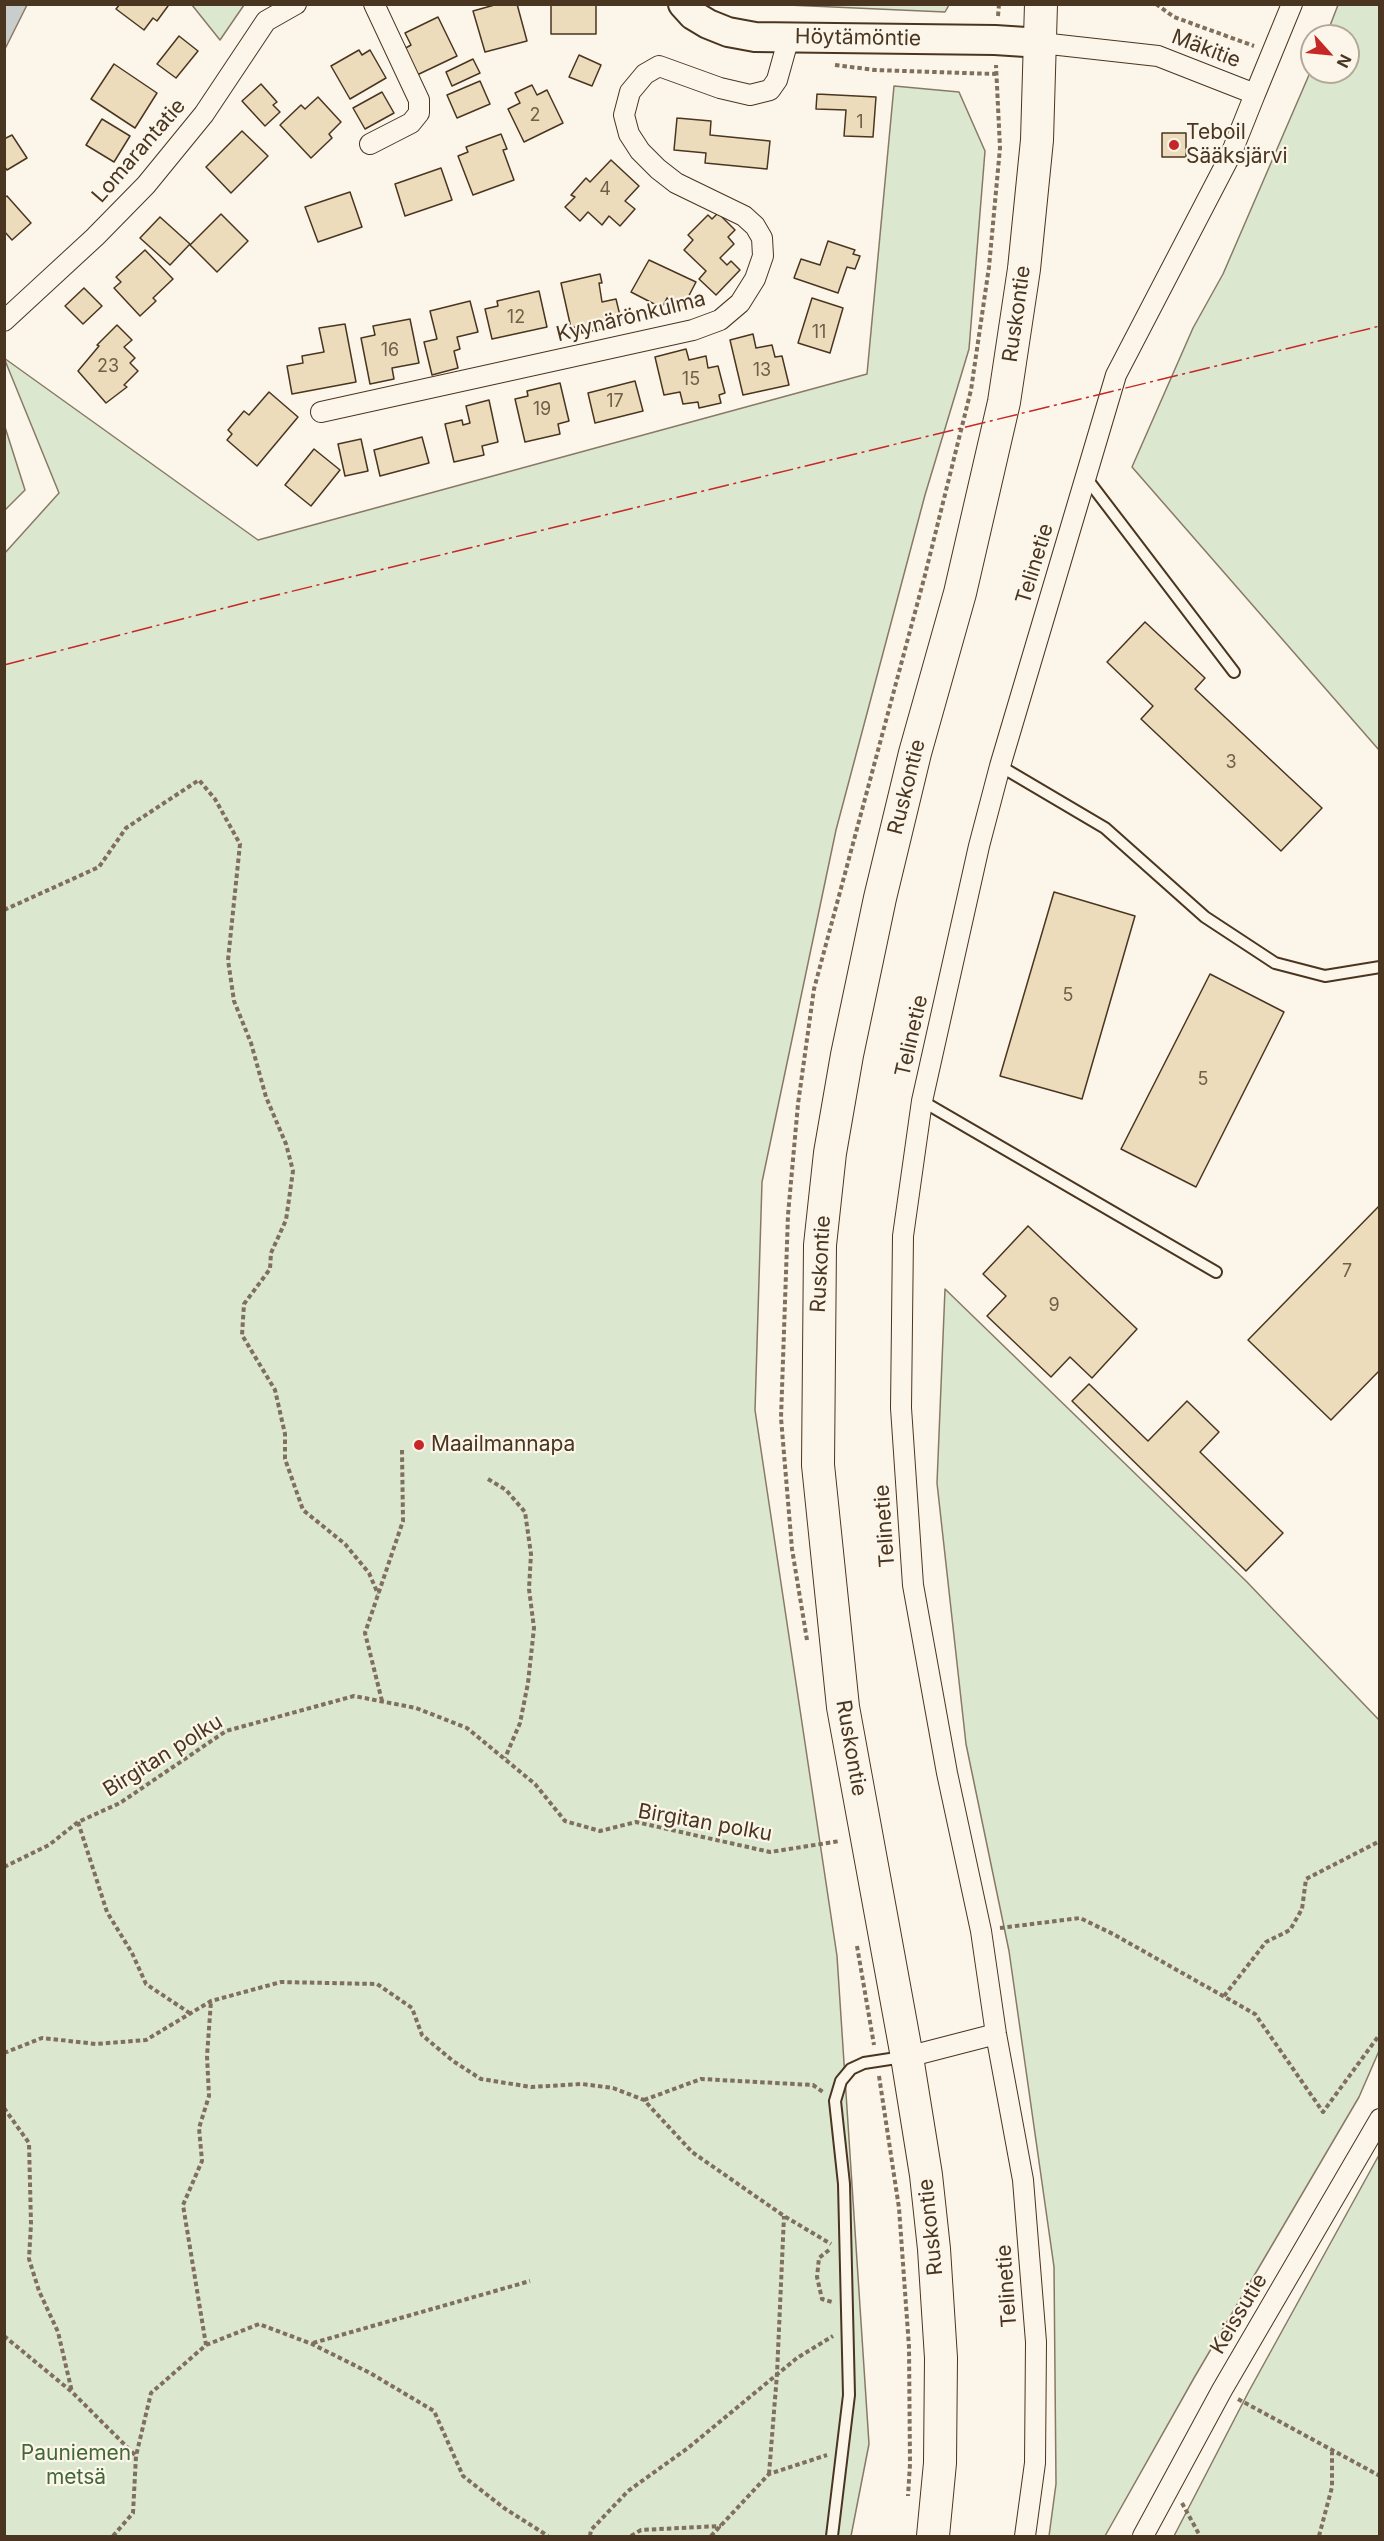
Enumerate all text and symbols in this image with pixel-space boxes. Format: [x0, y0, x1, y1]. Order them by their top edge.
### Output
street label: Höytämöntie [795, 24, 921, 52]
street label: Mäkitie [1168, 24, 1244, 74]
north arrow [1300, 24, 1360, 84]
text: N [1333, 51, 1356, 71]
street label: Lomarantatie [87, 94, 191, 208]
house number: 2 [530, 105, 540, 127]
house number: 1 [856, 112, 864, 134]
place label: Teboil Sääksjärvi [1186, 120, 1288, 170]
marker: Teboil Sääksjärvi [1167, 138, 1181, 152]
house number: 4 [599, 179, 611, 201]
street label: Ruskontie [998, 264, 1036, 364]
street label: Kyynärönkulma [554, 286, 708, 348]
house number: 12 [507, 307, 525, 329]
house number: 11 [812, 322, 826, 344]
house number: 16 [381, 340, 399, 362]
house number: 23 [97, 356, 119, 378]
house number: 13 [753, 360, 771, 382]
house number: 15 [682, 369, 700, 391]
house number: 17 [606, 391, 624, 413]
house number: 19 [533, 399, 551, 421]
street label: Telinetie [1011, 521, 1059, 607]
street label: Ruskontie [883, 737, 931, 837]
house number: 3 [1225, 752, 1237, 774]
house number: 5 [1063, 985, 1073, 1007]
street label: Telinetie [890, 993, 934, 1079]
house number: 5 [1198, 1069, 1208, 1091]
street label: Ruskontie [806, 1215, 836, 1313]
house number: 7 [1342, 1261, 1352, 1283]
house number: 9 [1048, 1295, 1060, 1317]
place label: Maailmannapa [431, 1432, 575, 1458]
marker: Maailmannapa [412, 1438, 426, 1452]
street label: Telinetie [870, 1484, 900, 1568]
street label: Ruskontie [830, 1698, 872, 1798]
street label: Birgitan polku [99, 1709, 227, 1803]
street label: Birgitan polku [636, 1799, 774, 1847]
street label: Ruskontie [913, 2177, 949, 2277]
street label: Telinetie [992, 2244, 1022, 2328]
street label: Keissutie [1205, 2269, 1273, 2359]
park label: Pauniemen metsä [21, 2441, 131, 2491]

